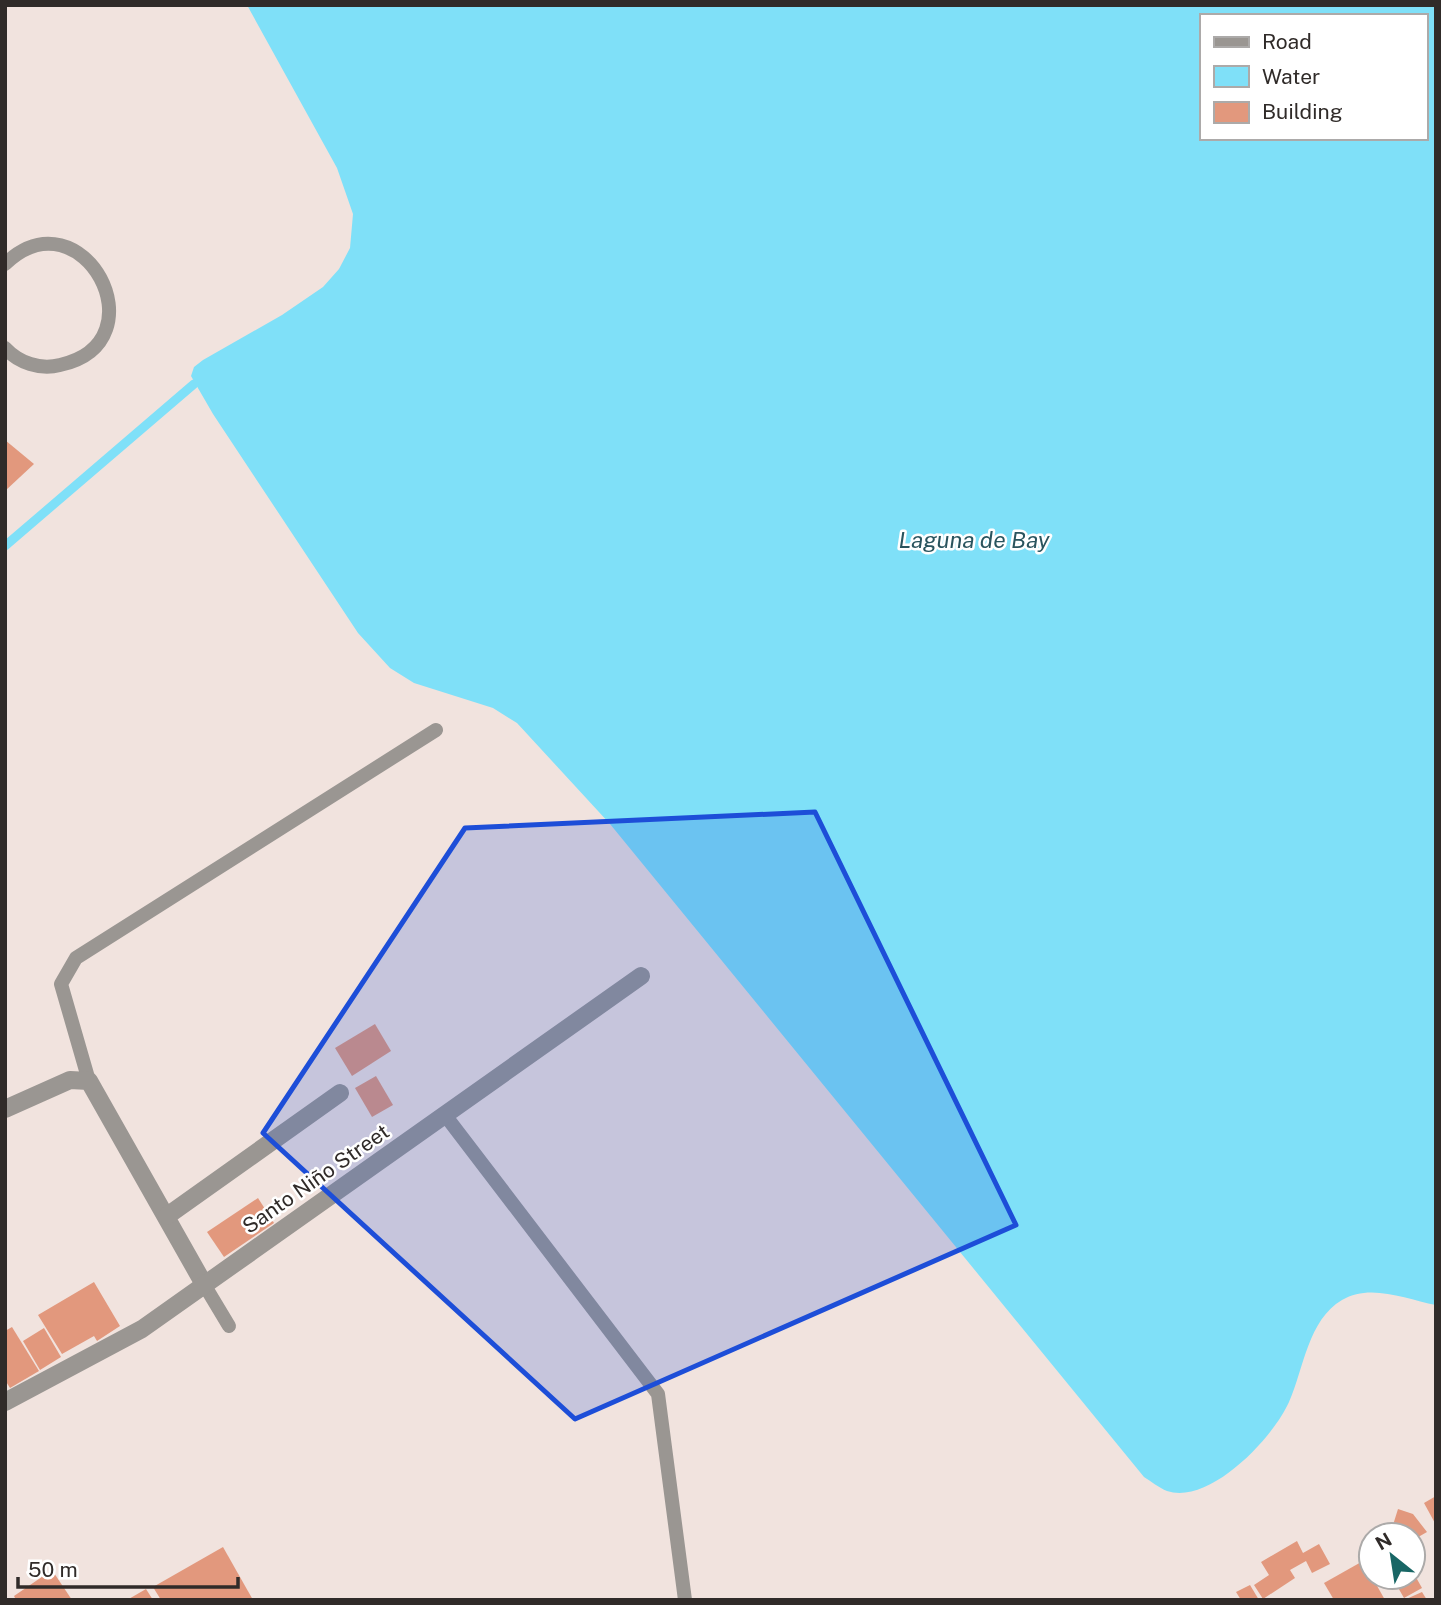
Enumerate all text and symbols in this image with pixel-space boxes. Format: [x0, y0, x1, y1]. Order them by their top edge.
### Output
legend [1200, 14, 1427, 140]
text: Road [1262, 29, 1312, 54]
text: Water [1262, 64, 1320, 89]
text: Building [1262, 99, 1343, 124]
water label: Laguna de Bay [898, 526, 1051, 553]
street label: Santo Niño Street [237, 1119, 394, 1239]
north arrow [1357, 1521, 1427, 1591]
text: N [1372, 1528, 1395, 1555]
scale bar [18, 1546, 238, 1590]
text: 50 m [28, 1557, 78, 1582]

